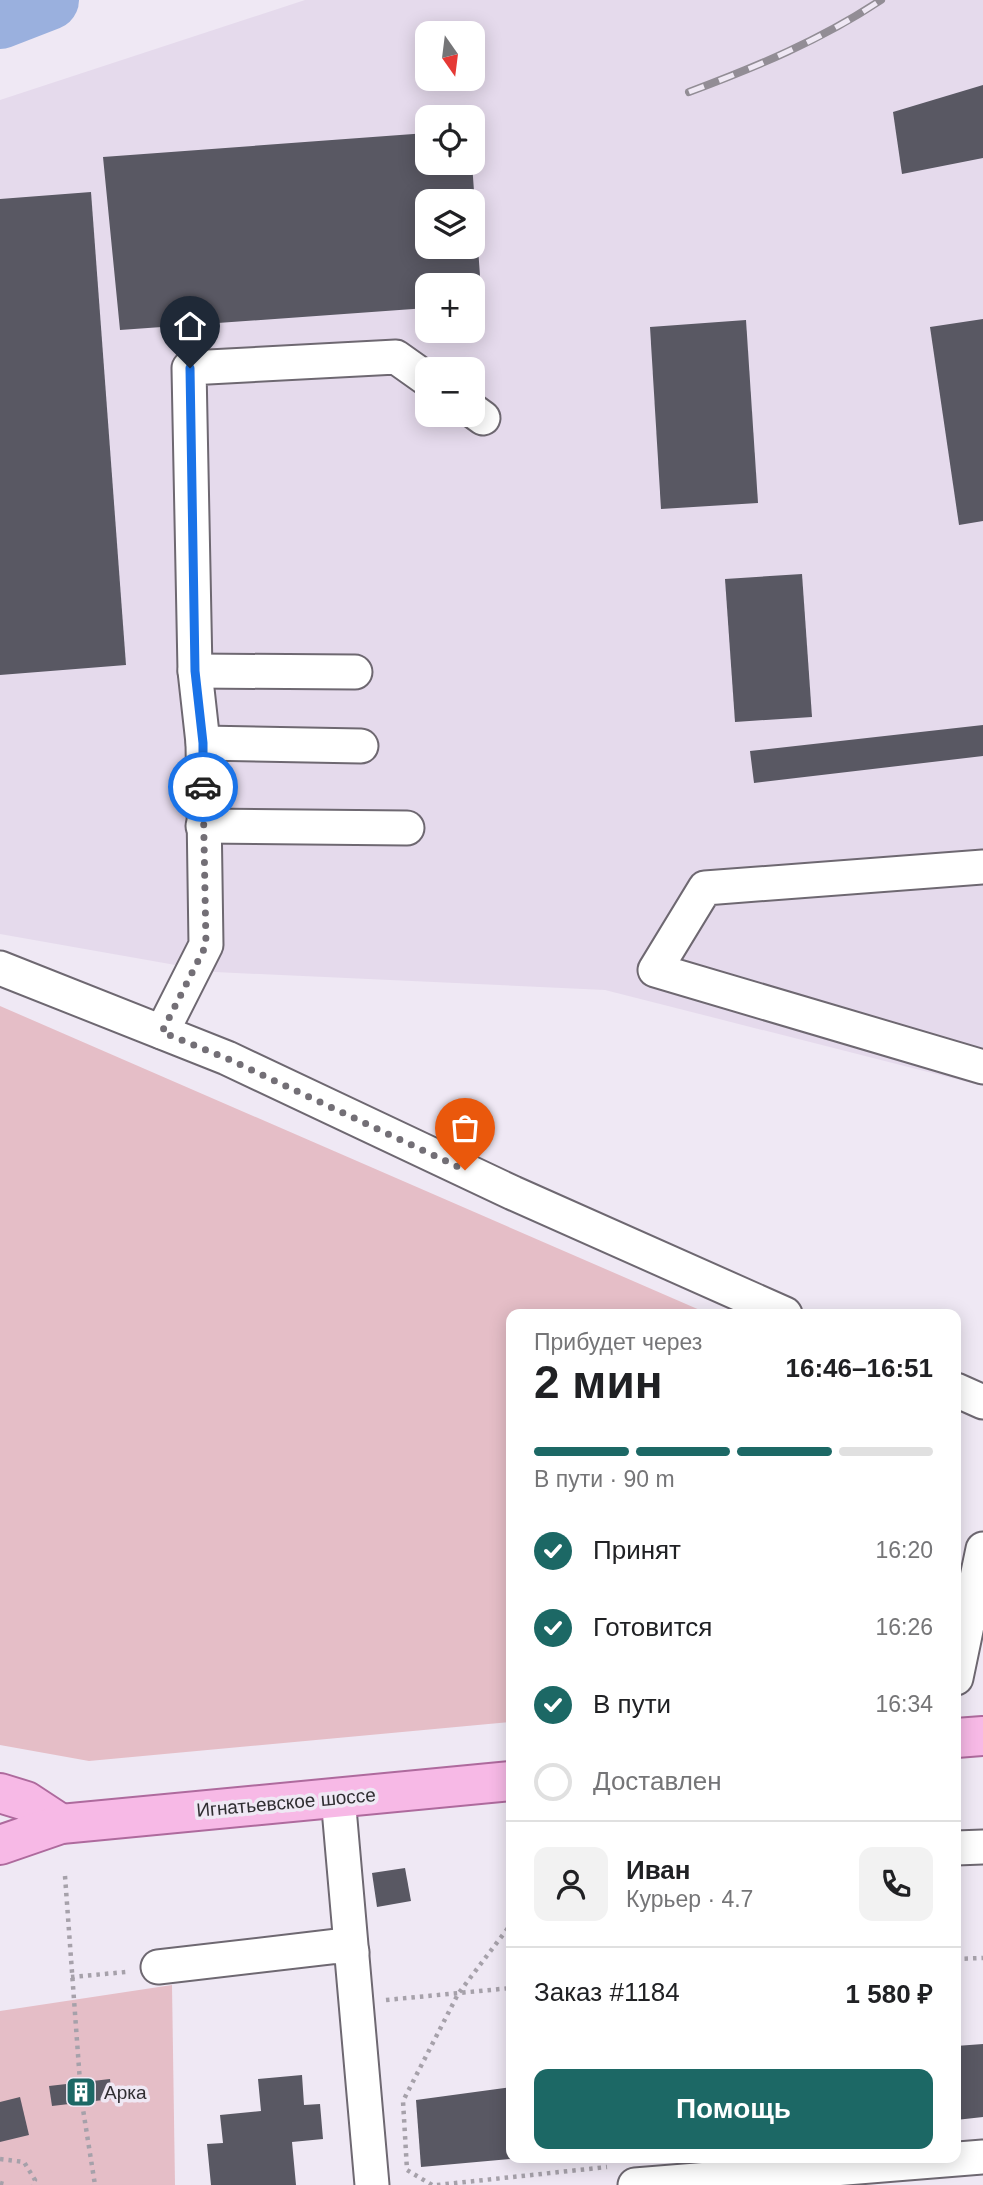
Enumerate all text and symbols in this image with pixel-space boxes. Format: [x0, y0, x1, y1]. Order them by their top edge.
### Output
north arrow [415, 21, 485, 91]
map controls [415, 21, 485, 427]
button: locate [415, 105, 485, 175]
button: layers [415, 189, 485, 259]
button: + [415, 273, 485, 343]
pin [160, 296, 220, 368]
icon: home [171, 307, 209, 345]
button: − [415, 357, 485, 427]
courier [168, 752, 238, 822]
icon: car [184, 768, 222, 806]
pin [435, 1098, 495, 1170]
icon: bag [446, 1109, 484, 1147]
text: Прибудет через [534, 1329, 702, 1355]
text: 16:46–16:51 [786, 1353, 933, 1383]
text: 2 мин [534, 1356, 662, 1408]
text: В пути · 90 m [534, 1466, 675, 1492]
icon: check [534, 1532, 572, 1570]
text: Принят [593, 1535, 681, 1565]
text: 16:20 [875, 1537, 933, 1563]
icon: check [534, 1609, 572, 1647]
text: Готовится [593, 1612, 712, 1642]
text: 16:26 [875, 1614, 933, 1640]
icon: check [534, 1686, 572, 1724]
text: В пути [593, 1689, 671, 1719]
text: 16:34 [875, 1691, 933, 1717]
text: Доставлен [593, 1766, 722, 1796]
street label: Игнатьевское шоссе [195, 1784, 377, 1821]
button: person [534, 1847, 608, 1921]
button: phone [859, 1847, 933, 1921]
text: Иван [626, 1855, 691, 1885]
text: Курьер · 4.7 [626, 1886, 753, 1912]
text: Заказ #1184 [534, 1977, 680, 2007]
text: 1 580 ₽ [846, 1979, 933, 2009]
button: Помощь [534, 2069, 933, 2149]
building icon: Арка [64, 2075, 98, 2109]
place label: Арка [104, 2082, 147, 2103]

